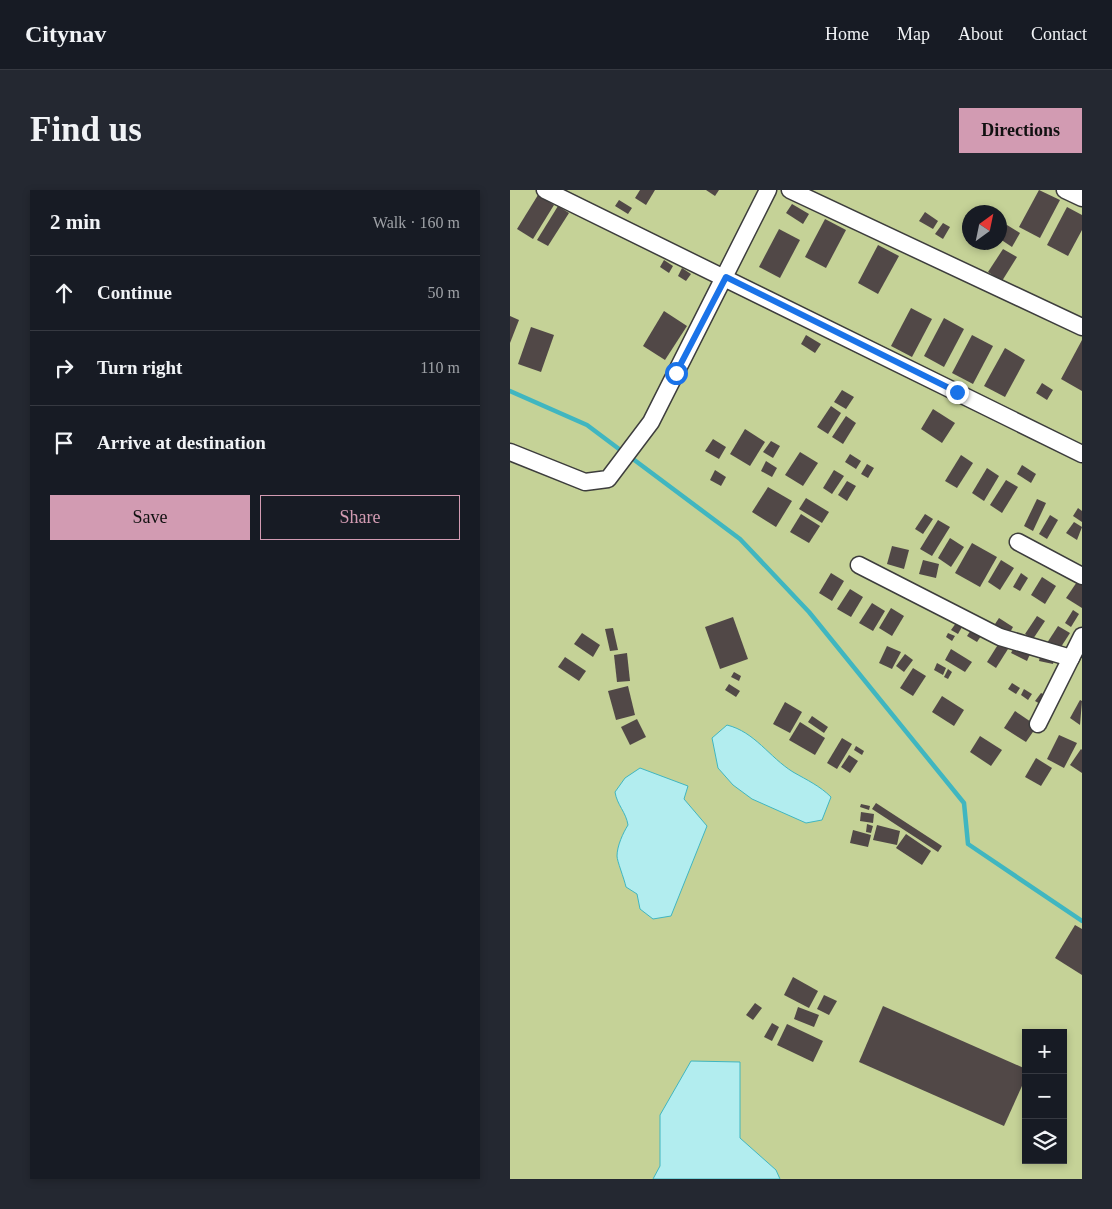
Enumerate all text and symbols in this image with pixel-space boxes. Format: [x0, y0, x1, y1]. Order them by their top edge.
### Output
text: Citynav [25, 21, 106, 47]
text: Home [825, 24, 869, 44]
text: Map [897, 24, 930, 44]
text: About [958, 24, 1003, 44]
text: Contact [1031, 24, 1087, 44]
button: Directions [959, 108, 1082, 153]
text: Find us [30, 110, 142, 149]
north arrow [962, 205, 1007, 250]
text: 2 min [50, 210, 101, 234]
text: Walk · 160 m [373, 214, 460, 231]
icon: ahead [50, 279, 78, 307]
text: Continue [97, 282, 172, 303]
text: 50 m [428, 284, 460, 301]
icon: right [50, 354, 78, 382]
text: Turn right [97, 357, 182, 378]
text: 110 m [420, 359, 460, 376]
route start [665, 362, 688, 385]
route end [946, 381, 969, 404]
icon: arrive [50, 429, 78, 457]
text: Arrive at destination [97, 432, 266, 453]
button: Save [50, 495, 250, 540]
button: Share [260, 495, 460, 540]
map controls [1022, 1029, 1067, 1164]
button: + [1022, 1029, 1067, 1074]
button: − [1022, 1074, 1067, 1119]
button: layers [1022, 1119, 1067, 1164]

